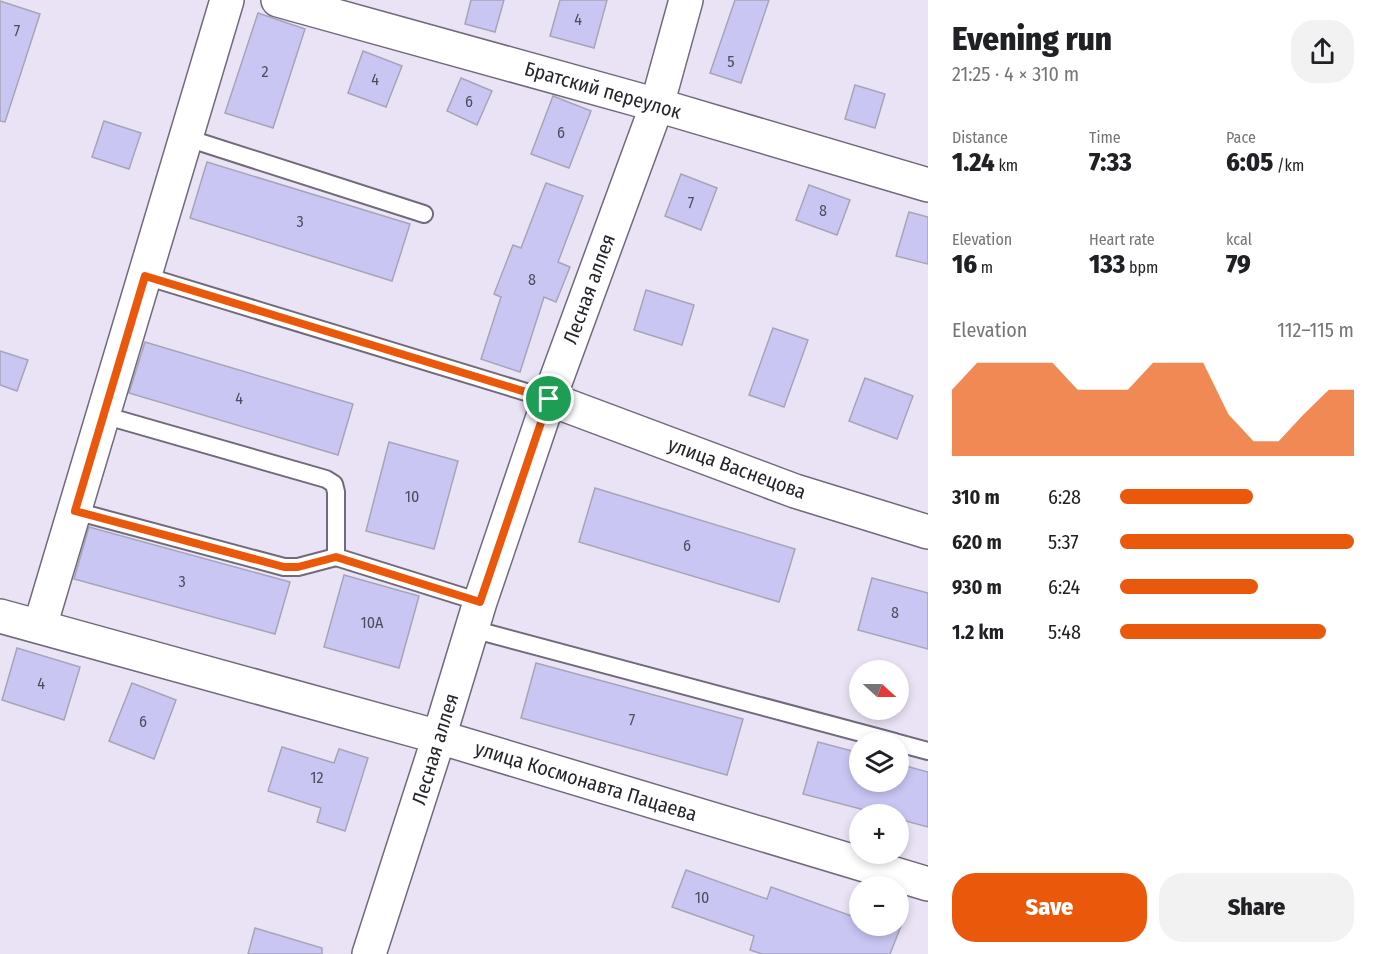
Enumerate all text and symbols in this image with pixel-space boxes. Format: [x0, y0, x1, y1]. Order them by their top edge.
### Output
house number: 4 [574, 10, 582, 29]
text: Evening run [952, 19, 1112, 59]
button: share [1291, 20, 1354, 83]
house number: 7 [14, 21, 21, 40]
house number: 5 [727, 52, 735, 71]
street label: Братский переулок [522, 56, 685, 124]
house number: 2 [261, 62, 269, 81]
text: 21:25 · 4 × 310 m [952, 62, 1079, 86]
house number: 4 [371, 70, 379, 89]
house number: 6 [465, 92, 473, 111]
house number: 6 [557, 123, 565, 142]
text: Distance [952, 128, 1008, 147]
text: Time [1089, 128, 1121, 147]
text: Pace [1226, 128, 1256, 147]
text: 1.24 [952, 147, 995, 178]
text: 7:33 [1089, 147, 1132, 178]
text: 6:05 [1226, 147, 1273, 178]
text: km [995, 156, 1018, 175]
text: /km [1273, 156, 1304, 175]
house number: 7 [688, 193, 695, 212]
house number: 8 [819, 201, 827, 220]
house number: 3 [296, 212, 304, 231]
text: Elevation [952, 230, 1012, 249]
text: Heart rate [1089, 230, 1155, 249]
text: kcal [1226, 230, 1252, 249]
street label: Лесная аллея [558, 231, 620, 347]
text: 16 [952, 249, 977, 280]
text: 133 [1089, 249, 1125, 280]
text: 79 [1226, 249, 1251, 280]
text: m [977, 258, 993, 277]
text: bpm [1125, 258, 1158, 277]
house number: 8 [528, 270, 536, 289]
text: Elevation [952, 318, 1027, 342]
text: 112–115 m [1277, 318, 1354, 342]
pin [523, 373, 574, 424]
icon: arrive [532, 382, 565, 415]
house number: 4 [235, 389, 243, 408]
street label: улица Васнецова [665, 432, 809, 504]
text: 310 m [952, 485, 1000, 509]
text: 6:28 [1048, 485, 1081, 509]
house number: 10 [405, 487, 419, 506]
text: 620 m [952, 530, 1002, 554]
text: 5:37 [1048, 530, 1079, 554]
house number: 6 [683, 536, 691, 555]
house number: 3 [178, 572, 186, 591]
text: 930 m [952, 575, 1002, 599]
text: 6:24 [1048, 575, 1080, 599]
house number: 8 [891, 603, 899, 622]
house number: 10А [361, 613, 384, 632]
text: 1.2 km [952, 620, 1004, 644]
text: 5:48 [1048, 620, 1081, 644]
north arrow [849, 660, 909, 720]
map controls [849, 660, 909, 936]
house number: 4 [37, 674, 45, 693]
street label: Лесная аллея [407, 690, 463, 808]
house number: 7 [629, 710, 636, 729]
house number: 6 [139, 712, 147, 731]
button: layers [849, 732, 909, 792]
street label: улица Космонавта Пацаева [472, 736, 700, 826]
house number: 12 [310, 768, 324, 787]
button: + [849, 804, 909, 864]
button: Save [952, 873, 1147, 942]
button: Share [1159, 873, 1354, 942]
button: − [849, 876, 909, 936]
house number: 10 [695, 888, 709, 907]

